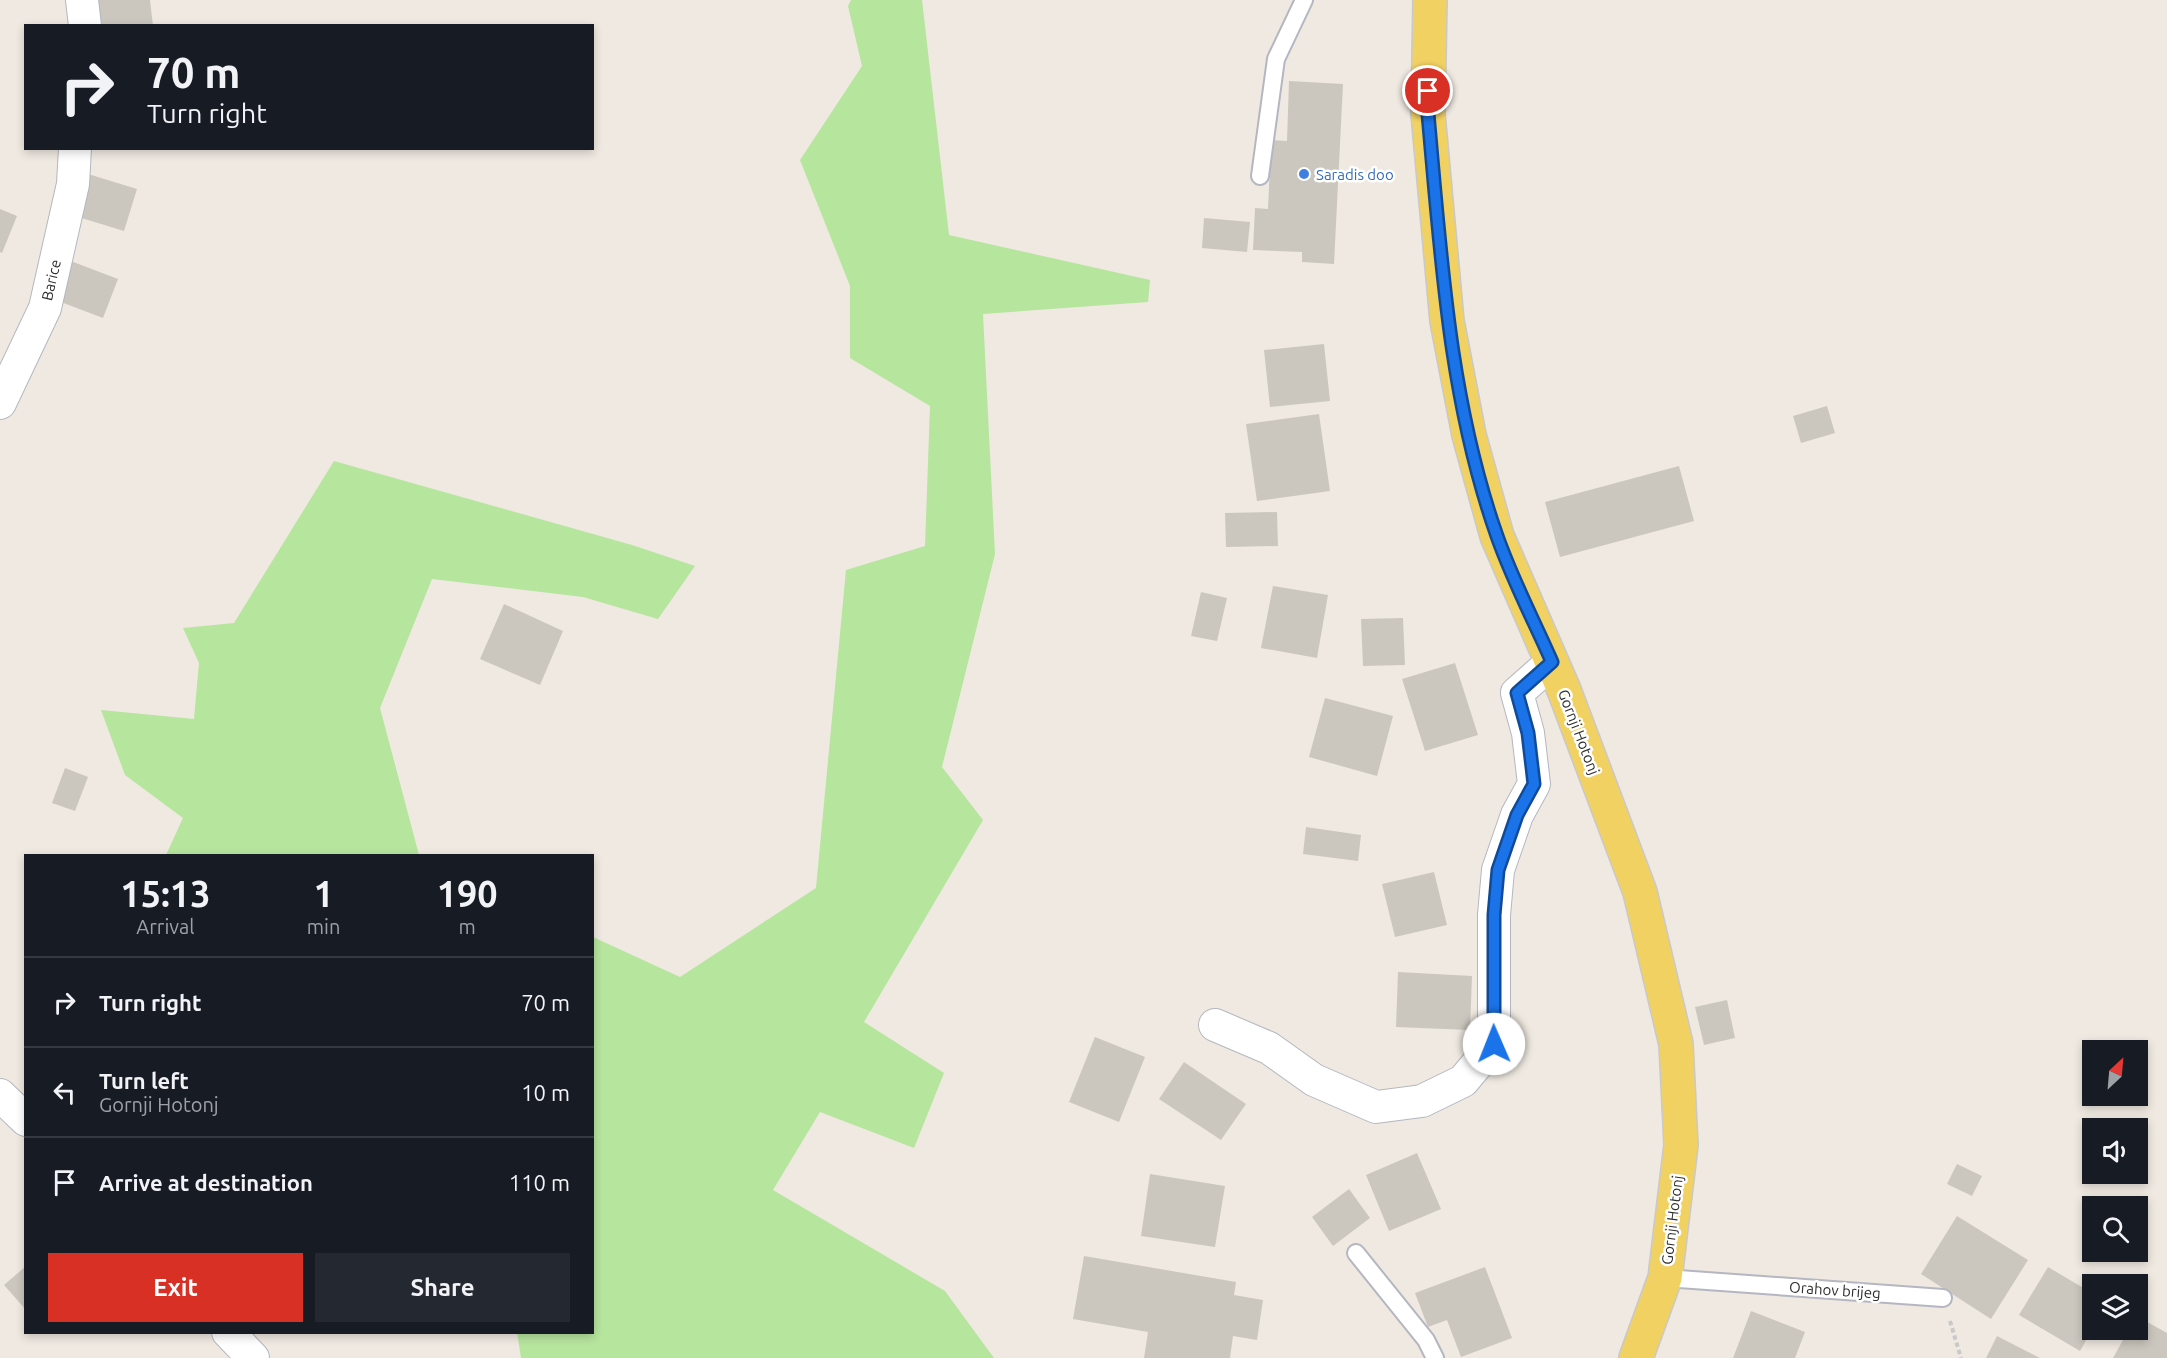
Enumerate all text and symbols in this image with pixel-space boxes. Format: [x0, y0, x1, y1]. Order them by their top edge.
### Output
icon: right [48, 48, 126, 126]
text: 70 m [147, 49, 241, 96]
pin [1402, 65, 1453, 116]
icon: arrive [1411, 74, 1444, 107]
text: Turn right [147, 98, 267, 128]
place label: Saradis doo [1316, 166, 1394, 183]
marker: Saradis doo [1297, 167, 1311, 181]
street label: Barice [38, 258, 64, 302]
street label: Gornji Hotonj [1555, 687, 1603, 777]
text: 15:13 [120, 873, 210, 914]
text: 1 [313, 873, 334, 914]
text: 190 [437, 873, 498, 914]
text: Arrival [136, 915, 195, 938]
text: min [307, 915, 340, 938]
text: m [459, 915, 476, 938]
icon: right [48, 986, 81, 1019]
text: Turn right [99, 990, 201, 1015]
text: 70 m [521, 990, 570, 1015]
position arrow [1462, 1012, 1526, 1076]
north arrow [2082, 1040, 2148, 1106]
map controls [2082, 1040, 2148, 1340]
text: Turn left [99, 1068, 189, 1093]
icon: left [48, 1076, 81, 1109]
text: 10 m [521, 1080, 570, 1105]
text: Gornji Hotonj [99, 1093, 219, 1116]
button: sound [2082, 1118, 2148, 1184]
icon: arrive [48, 1166, 81, 1199]
text: Arrive at destination [99, 1170, 313, 1195]
text: 110 m [509, 1170, 570, 1195]
street label: Gornji Hotonj [1658, 1174, 1686, 1266]
button: search [2082, 1196, 2148, 1262]
button: Exit [48, 1253, 303, 1322]
button: Share [315, 1253, 570, 1322]
button: layers [2082, 1274, 2148, 1340]
street label: Orahov brijeg [1789, 1278, 1881, 1302]

